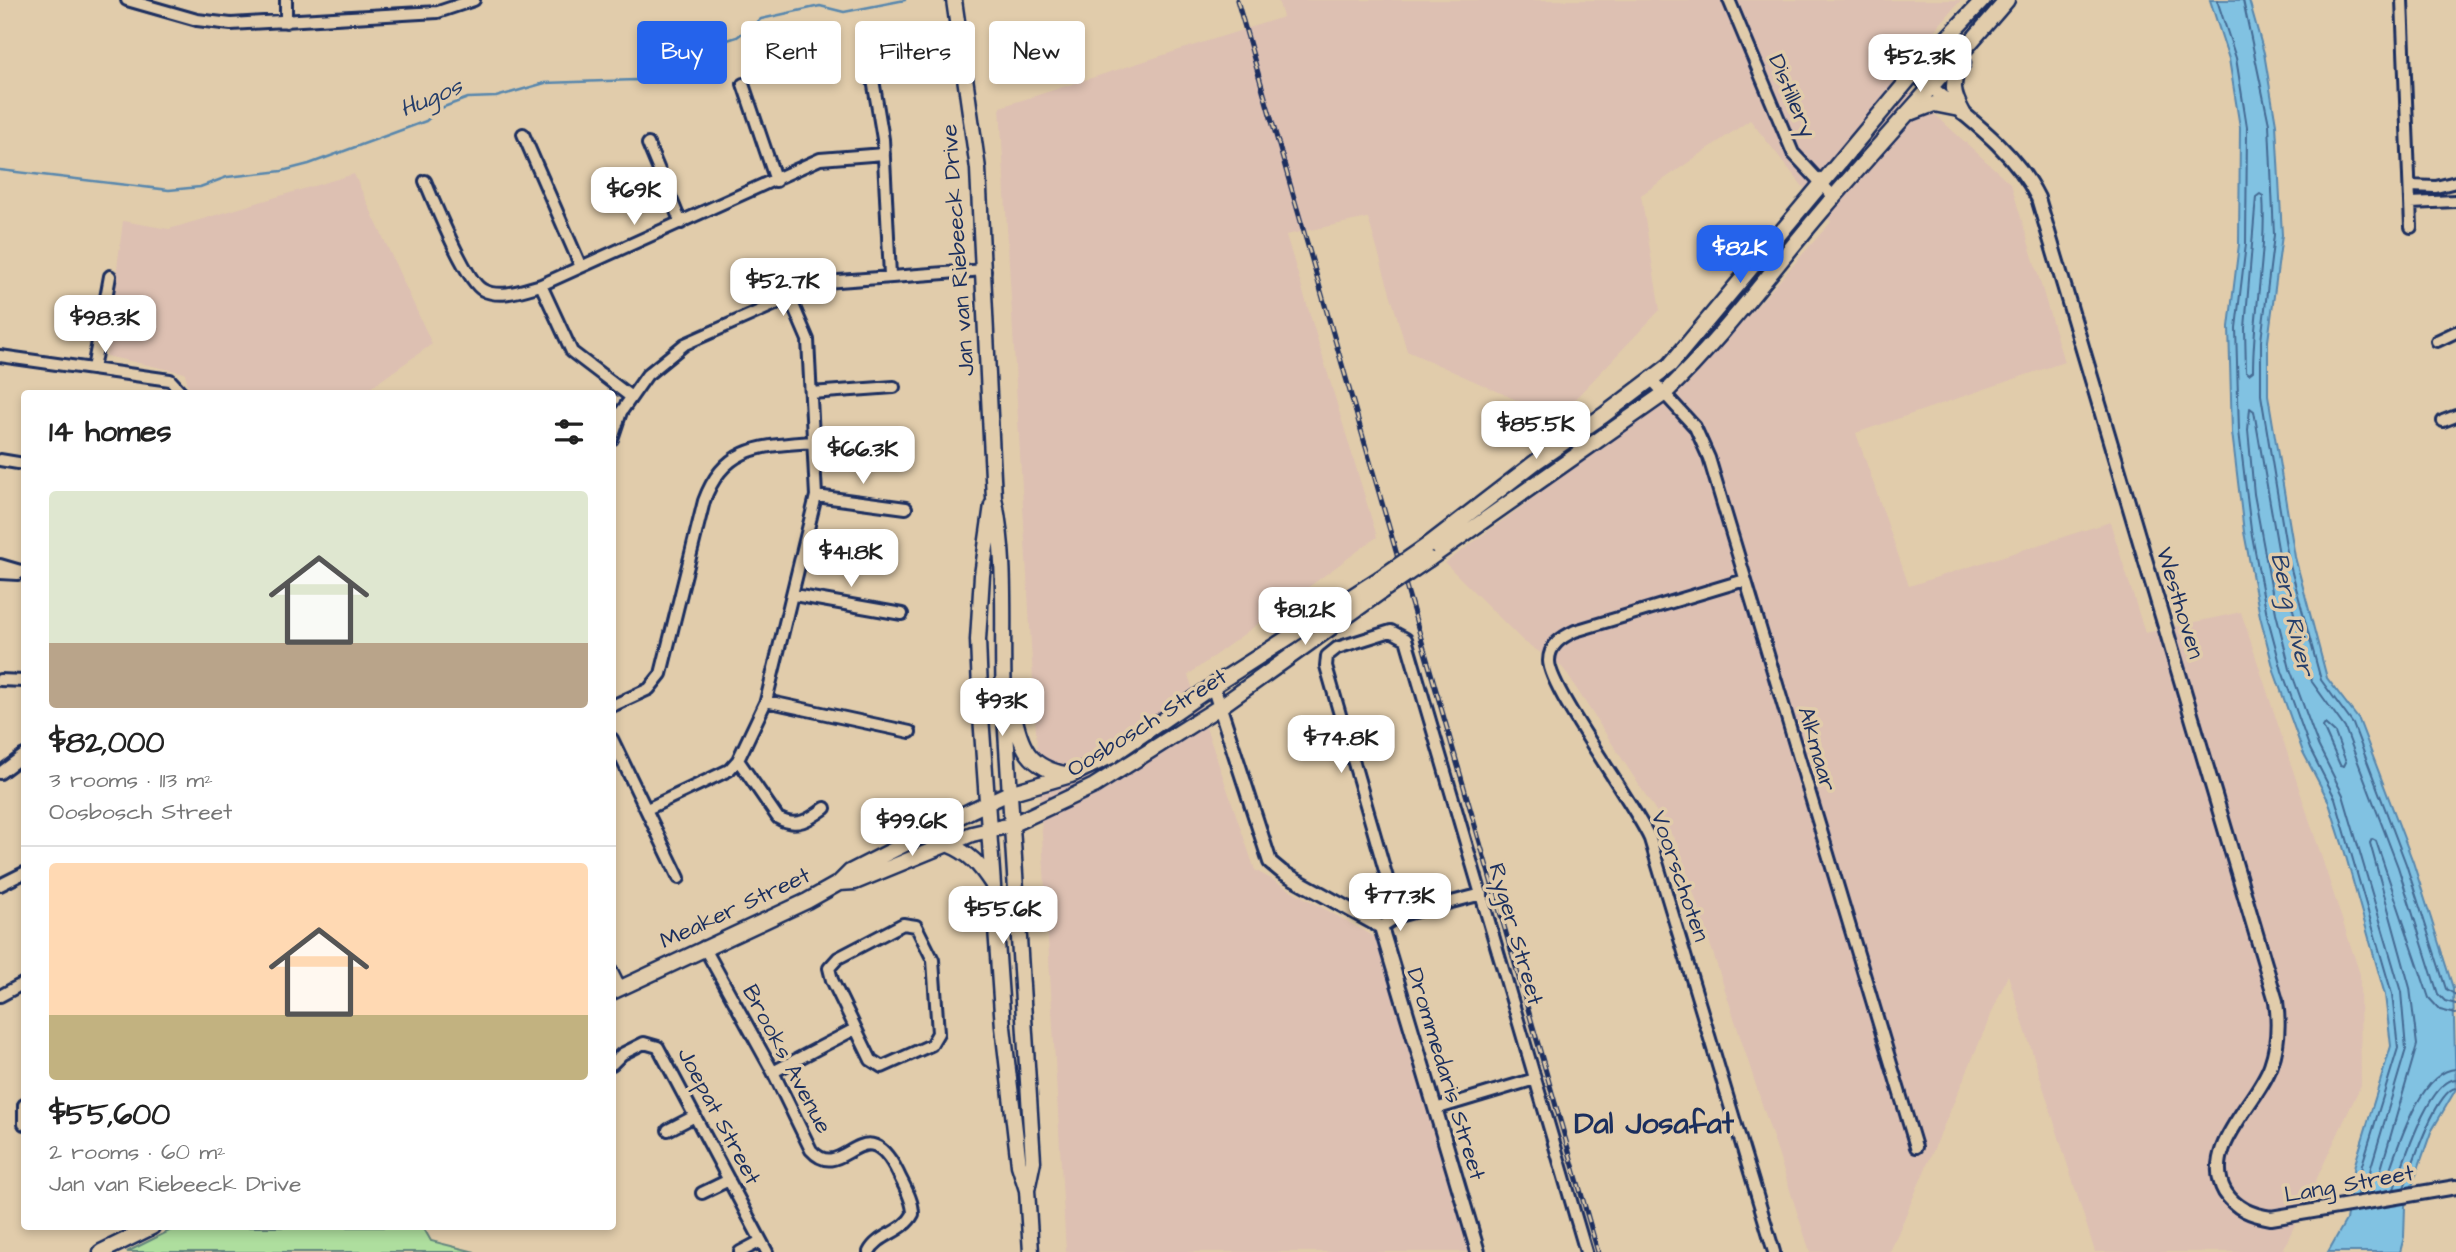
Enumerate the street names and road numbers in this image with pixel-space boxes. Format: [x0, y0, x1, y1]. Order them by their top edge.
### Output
street label: Distillery [1759, 49, 1824, 143]
street label: Jan van Riebeeck Drive [933, 123, 983, 377]
street label: Westhoven [2148, 543, 2212, 663]
street label: Oosbosch Street [1061, 660, 1234, 785]
street label: Alkmaar [1790, 703, 1844, 795]
street label: Voorschoten [1643, 806, 1717, 946]
street label: Meaker Street [655, 859, 816, 957]
street label: Ryger Street [1480, 859, 1552, 1010]
street label: Drommedaris Street [1399, 964, 1494, 1185]
street label: Brooks Avenue [734, 979, 840, 1139]
street label: Joepat Street [669, 1042, 769, 1191]
street label: Lang Street [2282, 1157, 2417, 1212]

